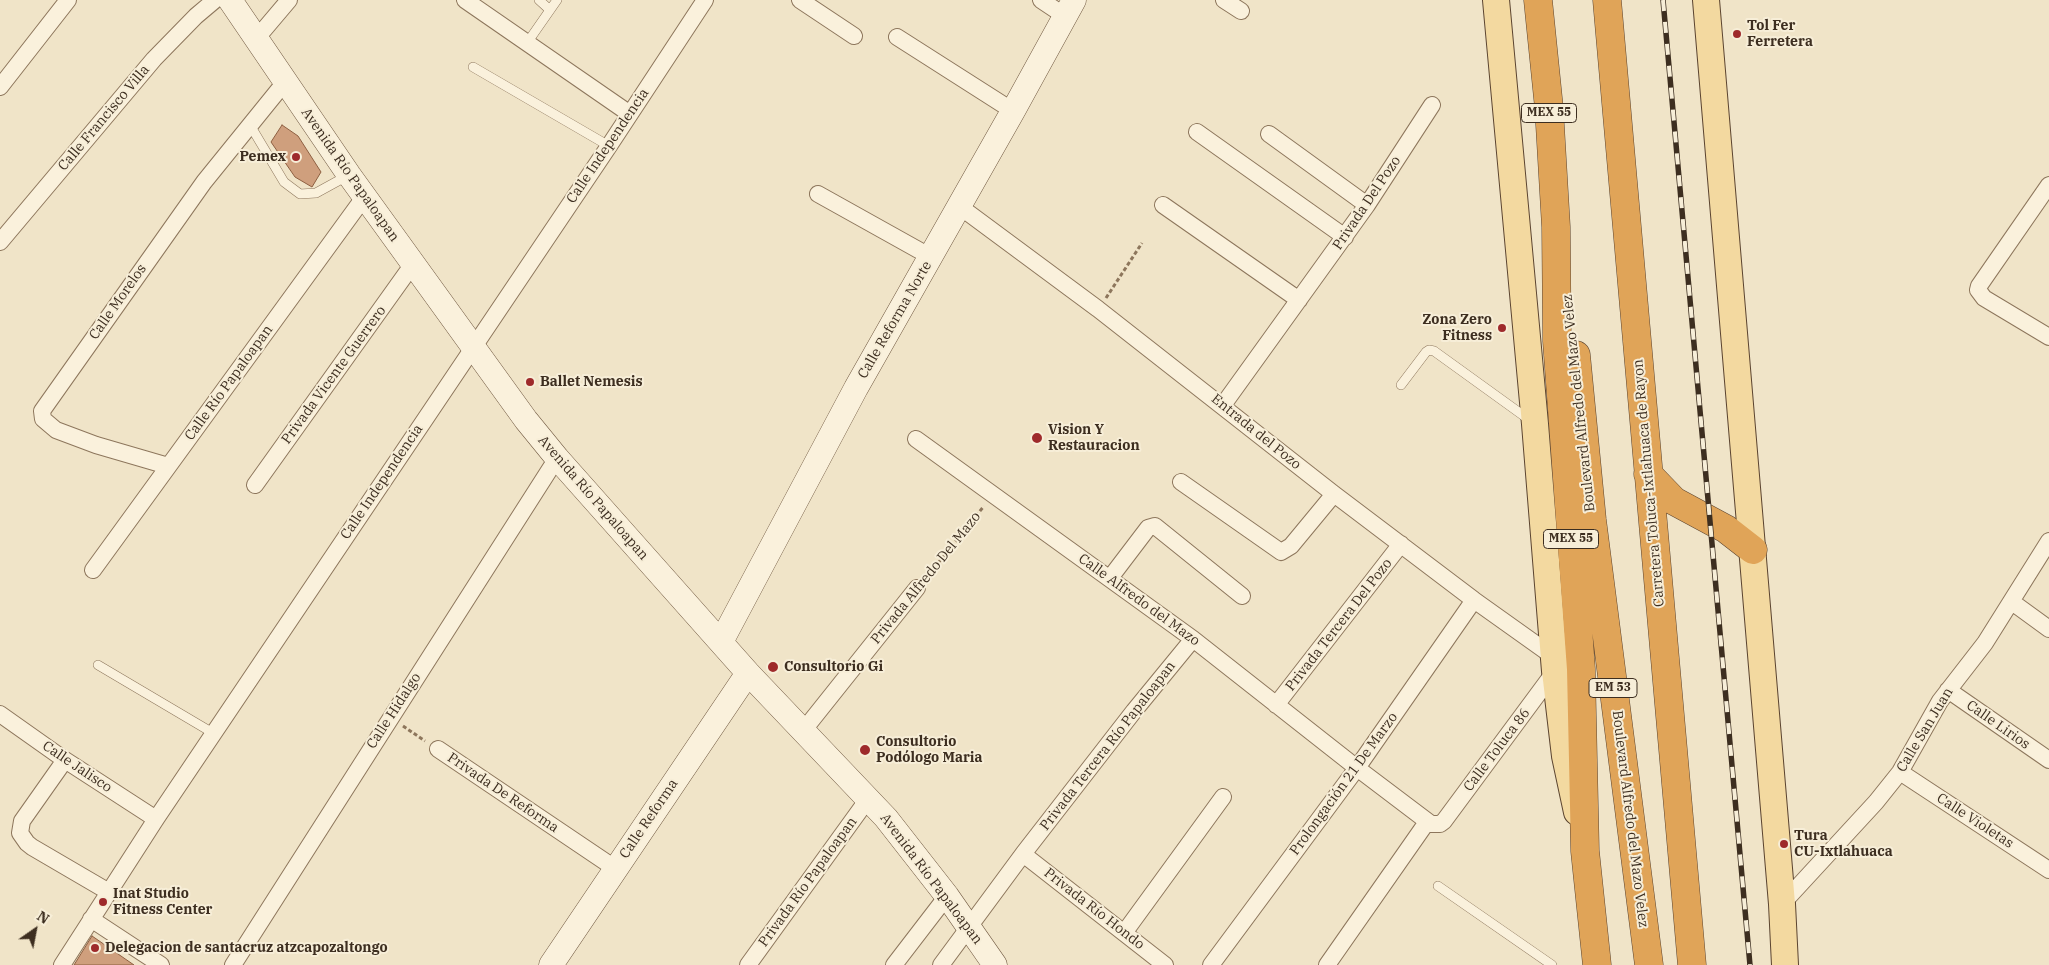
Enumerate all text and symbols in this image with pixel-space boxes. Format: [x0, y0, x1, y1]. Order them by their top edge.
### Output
place label: Tol Fer Ferretera [1747, 18, 1813, 50]
marker: Tol Fer Ferretera [1731, 28, 1743, 40]
street label: Calle Francisco Villa [55, 62, 153, 174]
street label: Calle Independencia [563, 85, 653, 207]
road number: MEX 55 [1522, 104, 1576, 122]
street label: Avenida Río Papaloapan [297, 105, 403, 245]
place label: Pemex [239, 149, 286, 165]
marker: Pemex [290, 151, 302, 163]
street label: Privada Del Pozo [1329, 153, 1405, 253]
street label: Calle Reforma Norte [854, 258, 936, 382]
street label: Calle Morelos [86, 261, 150, 343]
street label: Boulevard Alfredo del Mazo Velez [1559, 293, 1599, 513]
street label: Privada Vicente Guerrero [278, 303, 390, 447]
place label: Zona Zero Fitness [1422, 312, 1492, 344]
street label: Calle Río Papaloapan [182, 322, 276, 444]
marker: Zona Zero Fitness [1496, 322, 1508, 334]
street label: Carretera Toluca-Ixtlahuaca de Rayon [1630, 358, 1668, 608]
place label: Ballet Nemesis [540, 374, 643, 390]
marker: Ballet Nemesis [524, 376, 536, 388]
street label: Entrada del Pozo [1208, 391, 1304, 473]
street label: Calle Independencia [337, 421, 427, 543]
place label: Vision Y Restauracion [1048, 422, 1140, 454]
marker: Vision Y Restauracion [1030, 431, 1044, 445]
street label: Avenida Río Papaloapan [534, 432, 652, 564]
street label: Privada Alfredo Del Mazo [868, 509, 984, 647]
road number: MEX 55 [1544, 530, 1598, 548]
street label: Calle Alfredo del Mazo [1075, 550, 1203, 650]
street label: Privada Tercera Del Pozo [1282, 555, 1396, 695]
street label: Privada Tercera Río Papaloapan [1037, 658, 1179, 834]
place label: Consultorio Gi [784, 659, 883, 675]
marker: Consultorio Gi [766, 660, 780, 674]
street label: Calle Hidalgo [363, 670, 425, 752]
road number: EM 53 [1589, 678, 1637, 698]
street label: Calle San Juan [1893, 685, 1957, 775]
street label: Calle Lirios [1963, 697, 2033, 753]
street label: Calle Toluca 86 [1460, 705, 1534, 795]
street label: Prolongación 21 De Marzo [1287, 709, 1401, 859]
street label: Boulevard Alfredo del Mazo Velez [1608, 709, 1652, 929]
place label: Consultorio Podólogo Maria [876, 734, 983, 766]
street label: Calle Jalisco [39, 738, 115, 796]
marker: Consultorio Podólogo Maria [858, 743, 872, 757]
street label: Privada De Reforma [444, 749, 562, 837]
street label: Calle Reforma [616, 776, 682, 862]
street label: Calle Violetas [1933, 790, 2017, 852]
street label: Avenida Río Papaloapan [876, 810, 986, 948]
street label: Privada Río Papaloapan [755, 814, 861, 950]
place label: Tura CU-Ixtlahuaca [1794, 828, 1893, 860]
marker: Tura CU-Ixtlahuaca [1778, 838, 1790, 850]
street label: Privada Río Hondo [1040, 865, 1148, 953]
place label: Inat Studio Fitness Center [113, 886, 212, 919]
marker: Inat Studio Fitness Center [97, 896, 109, 908]
north arrow [10, 905, 60, 955]
text: N [34, 907, 53, 928]
place label: Delegacion de santacruz atzcapozaltongo [105, 940, 388, 956]
marker: Delegacion de santacruz atzcapozaltongo [89, 942, 101, 954]

